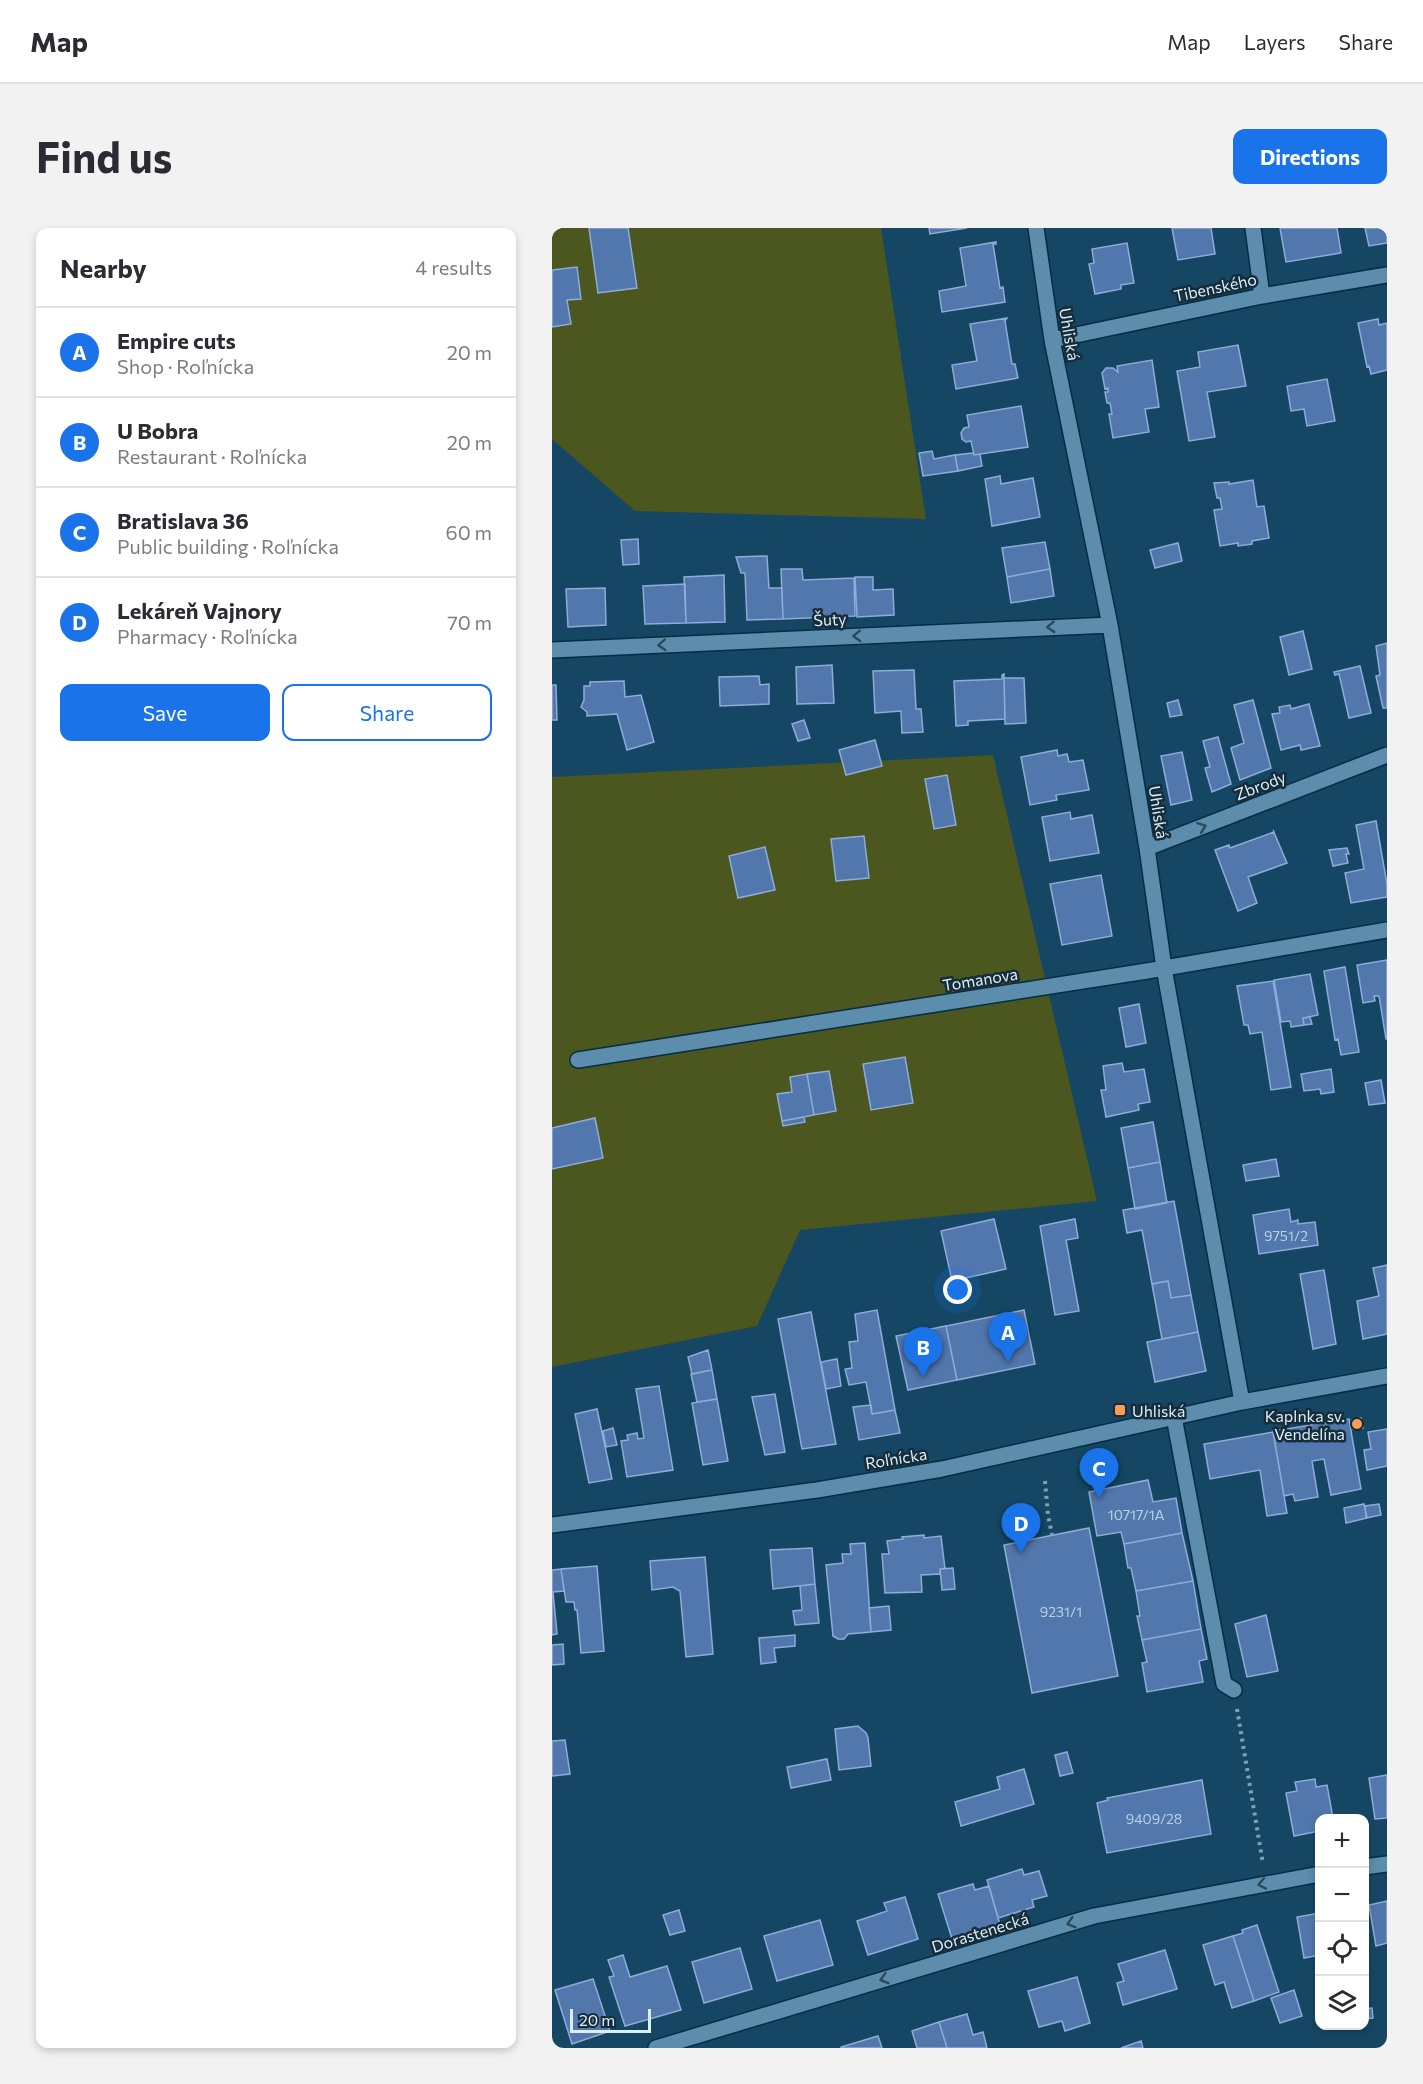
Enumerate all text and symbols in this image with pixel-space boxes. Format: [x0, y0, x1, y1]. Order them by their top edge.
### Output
text: Map [30, 24, 88, 58]
text: Map [1167, 29, 1211, 54]
text: Layers [1244, 29, 1306, 54]
text: Share [1339, 29, 1393, 54]
button: Directions [1233, 129, 1387, 184]
text: Find us [36, 130, 172, 182]
text: Nearby [60, 252, 147, 283]
text: 4 results [415, 255, 492, 279]
street label: Tibenského [1172, 269, 1258, 305]
street label: Uhliská [1056, 306, 1084, 362]
text: Empire cuts [117, 327, 236, 354]
text: A [72, 340, 87, 364]
text: 20 m [447, 340, 492, 364]
text: Shop · Roľnícka [117, 354, 254, 378]
text: U Bobra [117, 417, 198, 444]
text: B [73, 430, 86, 454]
text: 20 m [447, 430, 492, 454]
text: Restaurant · Roľnícka [117, 444, 307, 468]
text: Bratislava 36 [117, 507, 249, 534]
text: C [73, 520, 86, 544]
text: 60 m [446, 520, 492, 544]
text: Public building · Roľnícka [117, 534, 339, 558]
text: Lekáreň Vajnory [117, 597, 282, 624]
street label: Šuty [813, 609, 847, 629]
text: D [72, 610, 87, 634]
text: 70 m [447, 610, 492, 634]
one-way arrow [1047, 621, 1056, 634]
text: Pharmacy · Roľnícka [117, 624, 298, 648]
one-way arrow [852, 630, 861, 643]
one-way arrow [657, 639, 666, 652]
button: Save [60, 684, 270, 741]
button: Share [282, 684, 492, 741]
street label: Zbrody [1232, 767, 1288, 803]
street label: Uhliská [1145, 784, 1173, 840]
one-way arrow [1195, 822, 1206, 834]
street label: Tomanova [941, 964, 1019, 994]
house number: 9751/2 [1264, 1227, 1308, 1244]
your location [943, 1275, 972, 1304]
pin: A [988, 1312, 1028, 1362]
pin: B [904, 1328, 943, 1377]
place label: Uhliská [1132, 1401, 1185, 1420]
marker: Uhliská [1113, 1403, 1127, 1417]
place label: Kaplnka sv. Vendelína [1265, 1406, 1345, 1443]
marker: Kaplnka sv. Vendelína [1350, 1417, 1364, 1431]
street label: Roľnícka [864, 1444, 928, 1472]
pin: C [1080, 1448, 1118, 1498]
pin: D [1002, 1504, 1040, 1553]
house number: 10717/1A [1108, 1506, 1165, 1523]
house number: 9231/1 [1040, 1603, 1082, 1620]
house number: 9409/28 [1126, 1810, 1182, 1827]
map controls [1315, 1814, 1369, 2030]
button: + [1315, 1814, 1369, 1868]
button: − [1315, 1868, 1369, 1922]
one-way arrow [1257, 1877, 1267, 1889]
street label: Dorastenecká [929, 1908, 1031, 1956]
one-way arrow [1066, 1916, 1077, 1928]
button: locate [1315, 1922, 1369, 1976]
one-way arrow [879, 1972, 890, 1984]
button: layers [1315, 1976, 1369, 2030]
scale bar [570, 2006, 651, 2034]
text: 20 m [579, 2010, 615, 2029]

